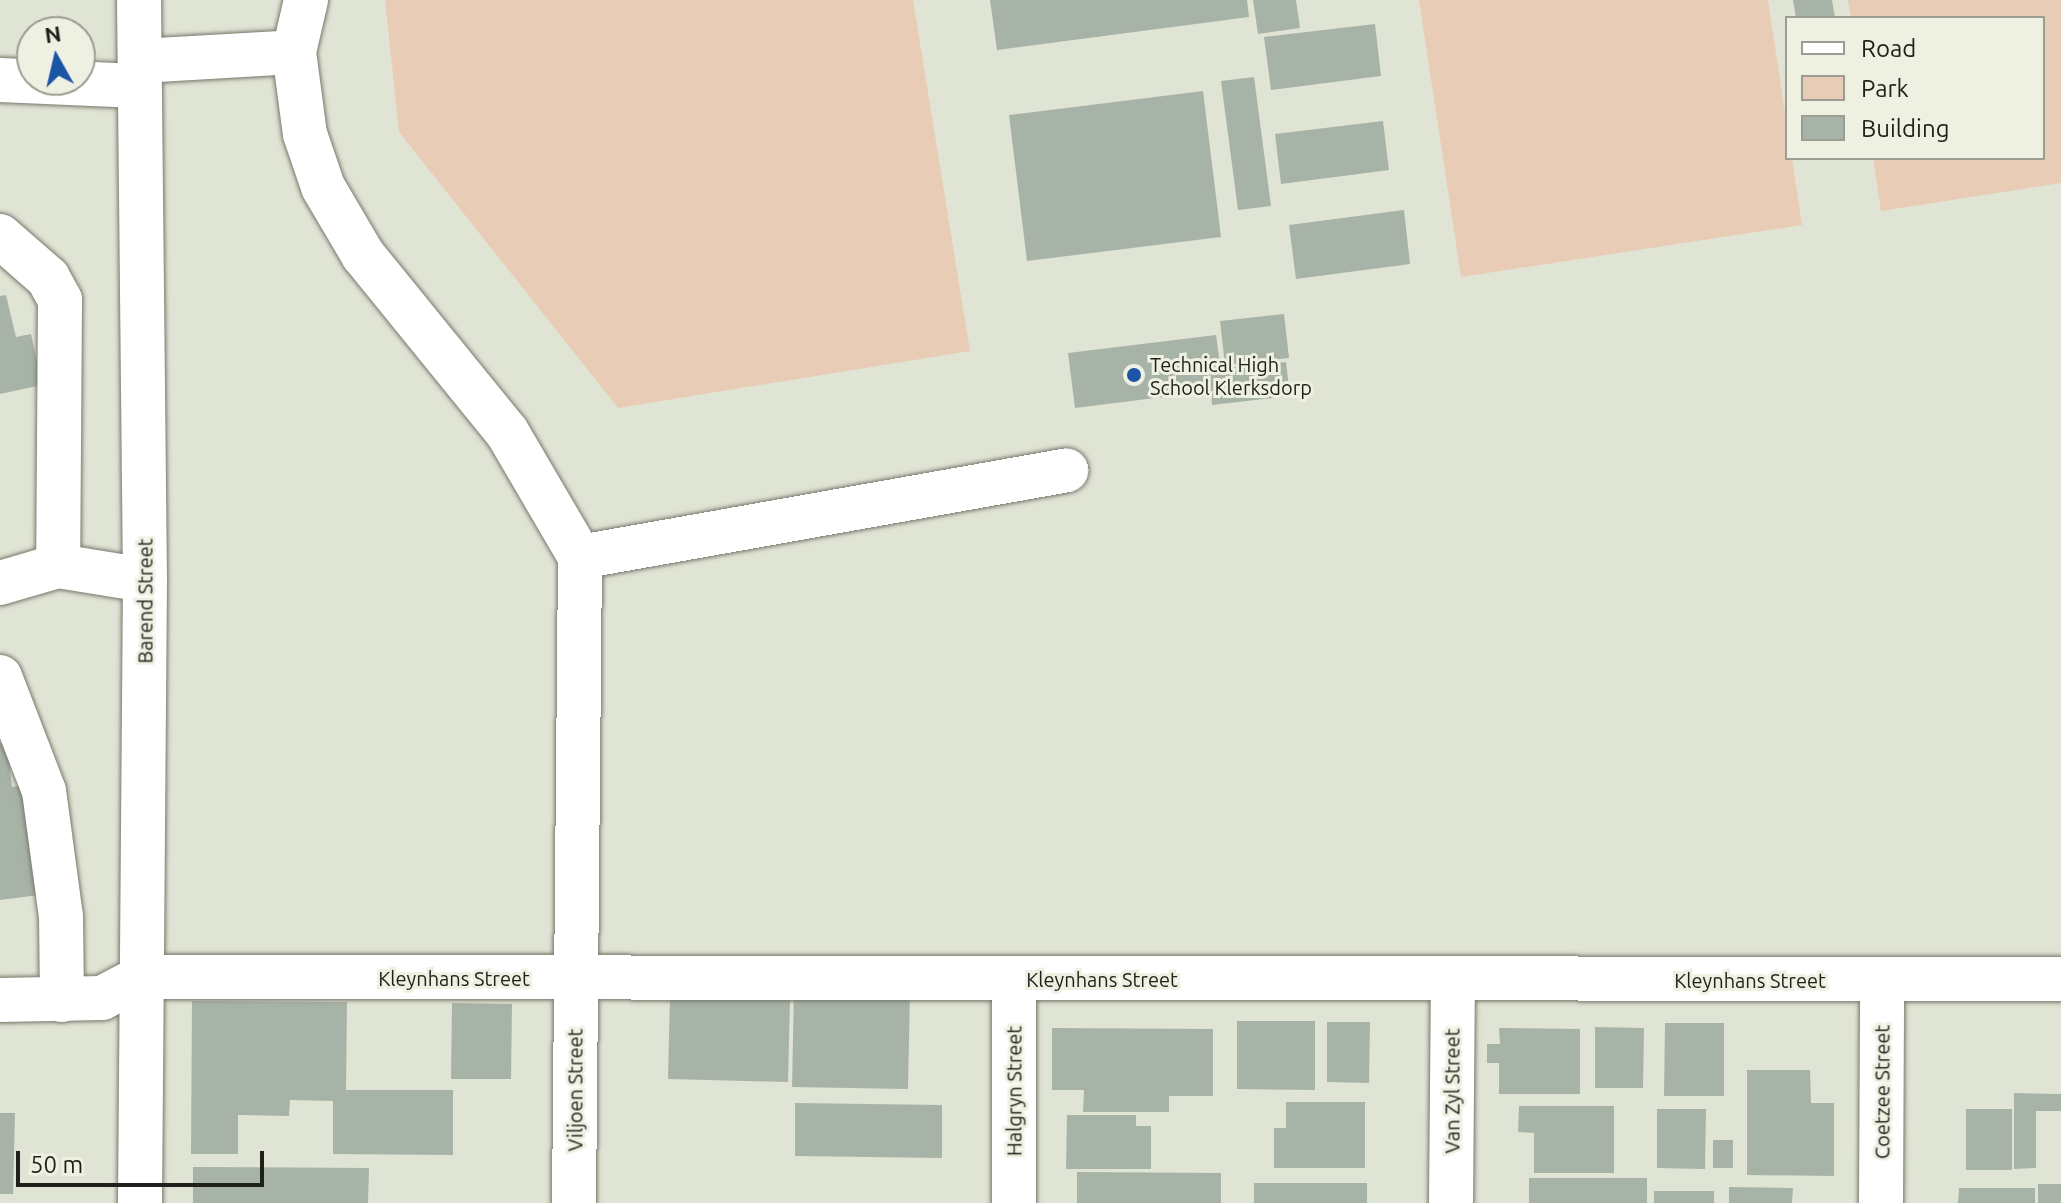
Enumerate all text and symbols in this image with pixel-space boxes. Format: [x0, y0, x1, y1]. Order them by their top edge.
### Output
north arrow [16, 16, 96, 96]
legend [1785, 16, 2045, 160]
text: N [43, 20, 63, 47]
text: Road [1861, 35, 1916, 62]
text: Park [1861, 75, 1909, 102]
text: Building [1861, 115, 1949, 142]
place label: Technical High School Klerksdorp [1150, 352, 1312, 399]
marker: Technical High School Klerksdorp [1125, 366, 1143, 384]
street label: Barend Street [133, 538, 157, 664]
street label: Kleynhans Street [378, 966, 530, 990]
street label: Kleynhans Street [1026, 967, 1178, 991]
street label: Kleynhans Street [1674, 968, 1826, 992]
street label: Coetzee Street [1870, 1025, 1894, 1159]
street label: Halgryn Street [1002, 1026, 1026, 1156]
street label: Van Zyl Street [1440, 1028, 1464, 1154]
street label: Viljoen Street [563, 1029, 587, 1151]
scale bar [20, 1135, 268, 1185]
text: 50 m [30, 1151, 83, 1178]

